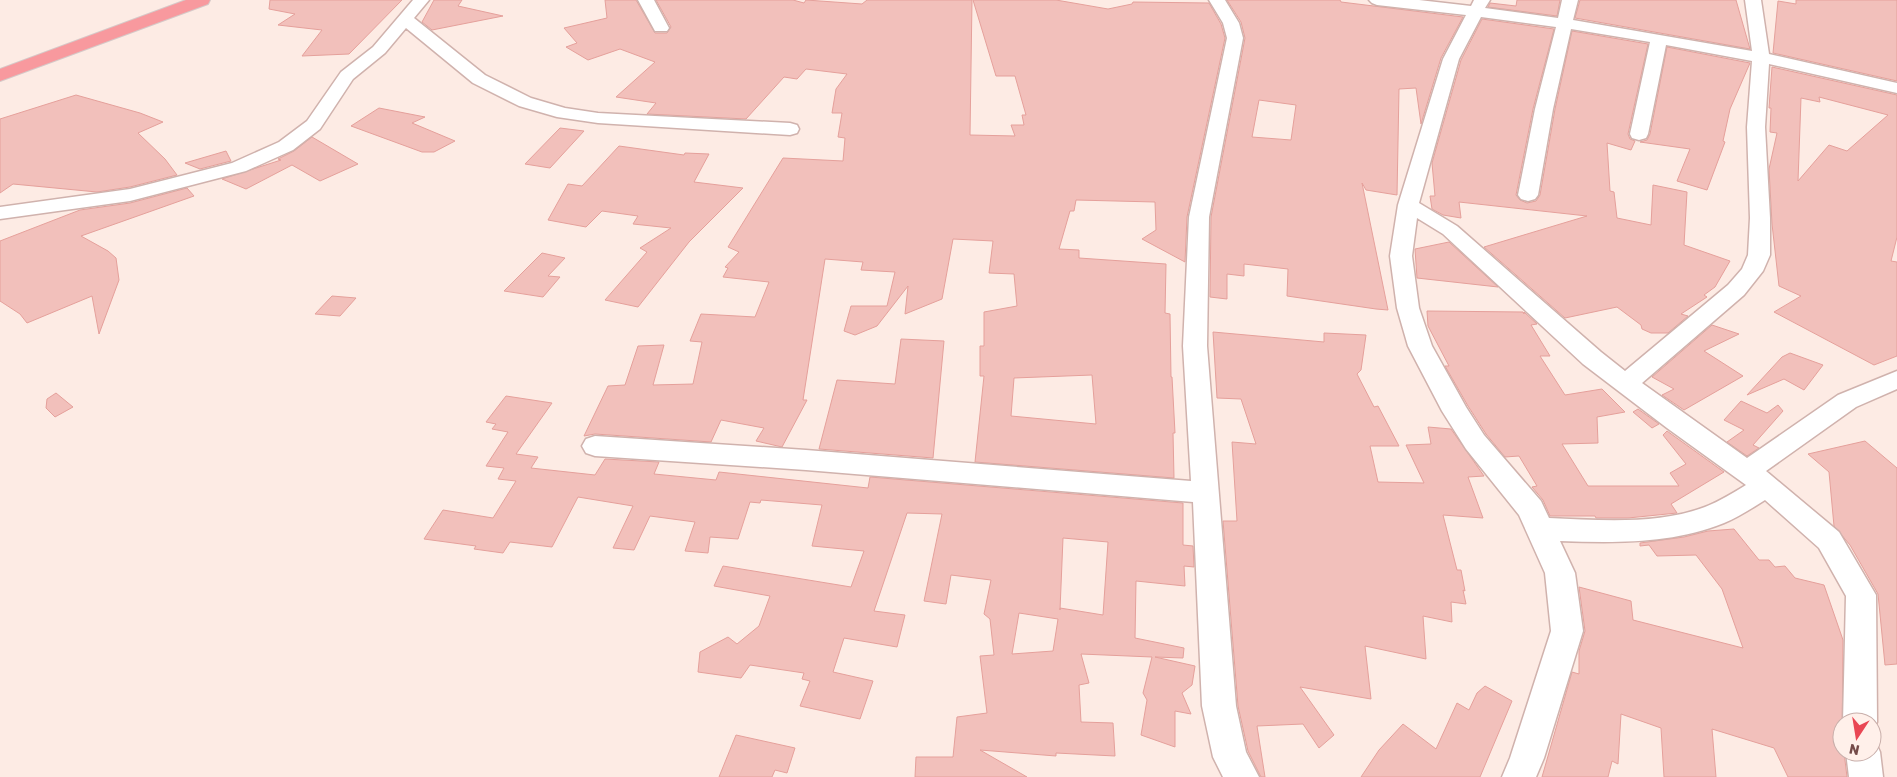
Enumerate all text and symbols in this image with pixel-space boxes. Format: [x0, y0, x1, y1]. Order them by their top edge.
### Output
north arrow [1832, 712, 1882, 762]
text: N [1848, 740, 1861, 759]

